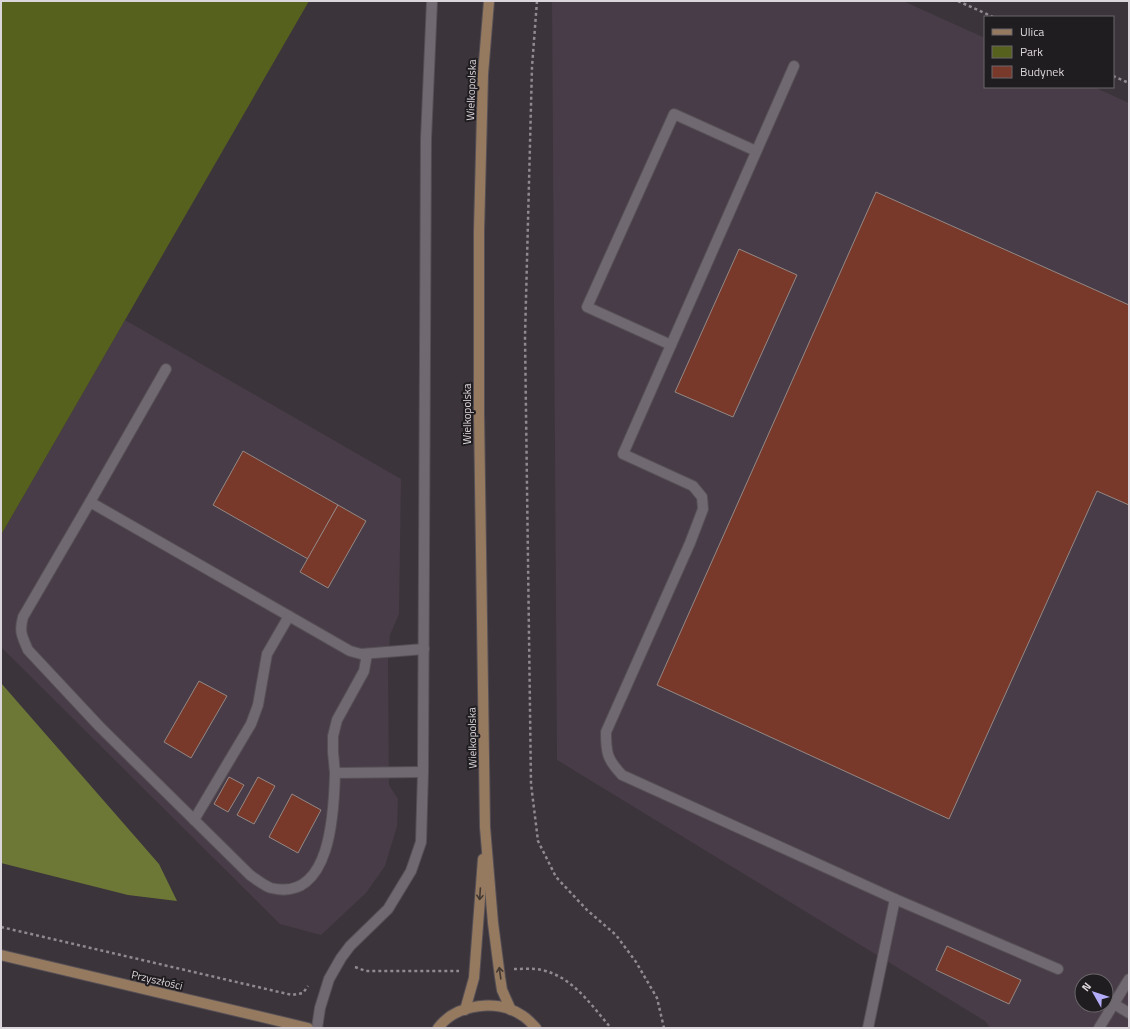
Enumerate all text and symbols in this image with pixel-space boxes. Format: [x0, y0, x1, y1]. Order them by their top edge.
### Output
legend [984, 16, 1114, 88]
text: Ulica [1020, 22, 1044, 41]
text: Park [1020, 42, 1043, 61]
street label: Wielkopolska [462, 59, 480, 121]
text: Budynek [1020, 62, 1064, 81]
street label: Wielkopolska [459, 383, 475, 445]
street label: Wielkopolska [463, 707, 481, 769]
one-way arrow [477, 887, 484, 900]
street label: Przyszłości [130, 966, 184, 994]
one-way arrow [496, 967, 504, 980]
north arrow [1074, 973, 1114, 1013]
text: N [1078, 979, 1095, 995]

